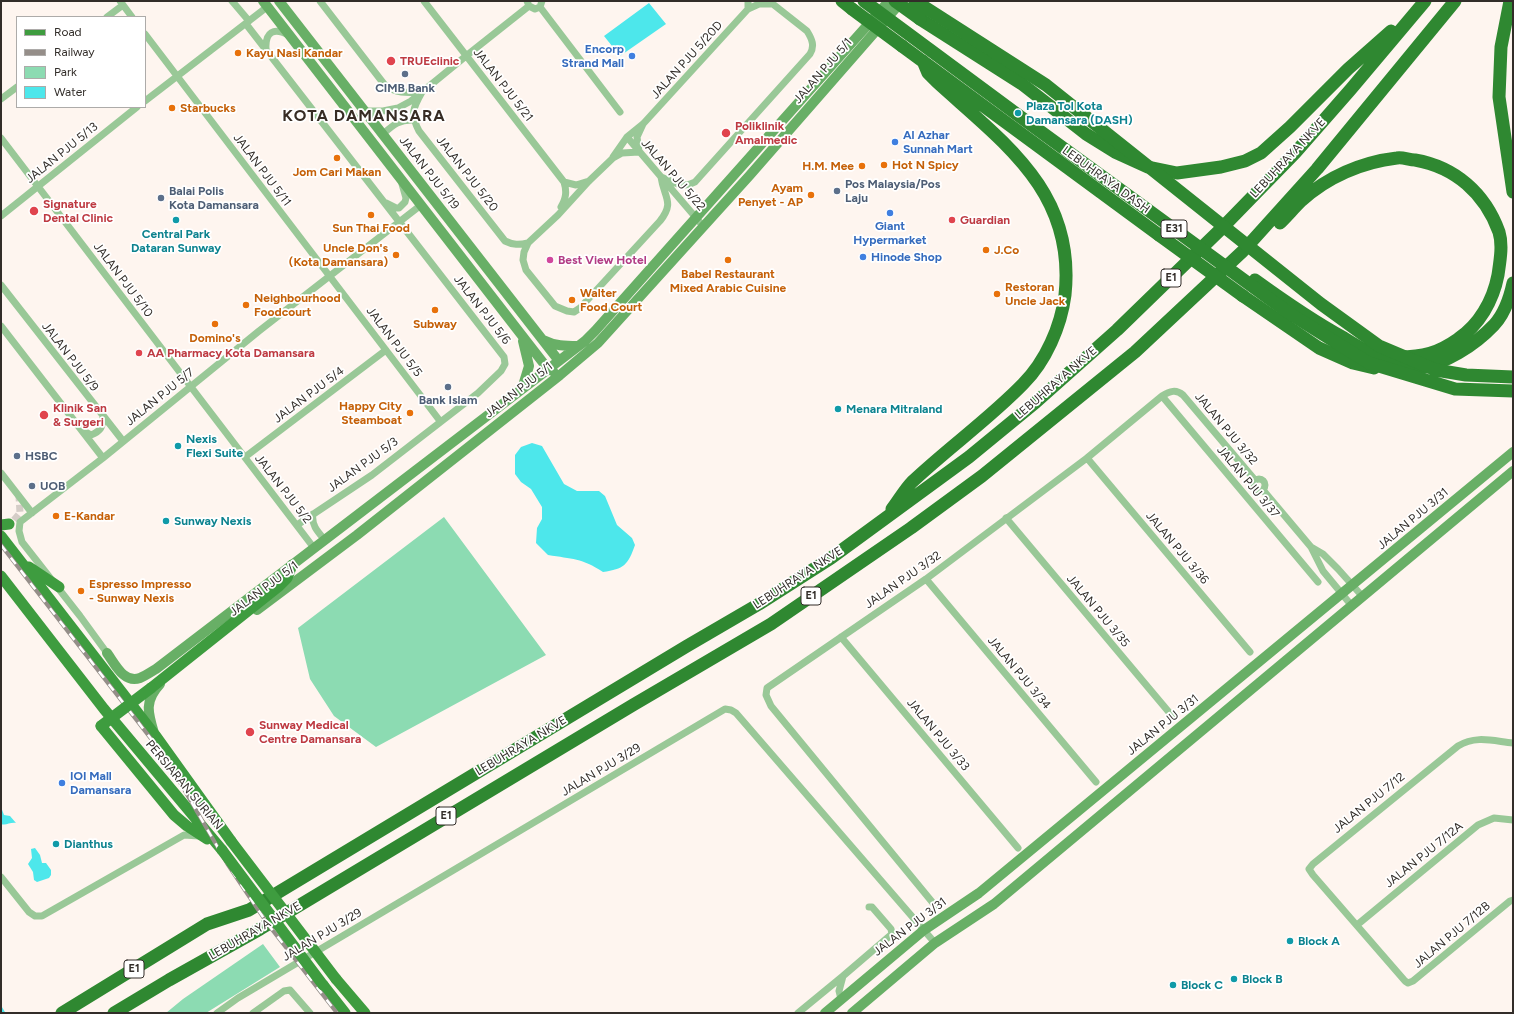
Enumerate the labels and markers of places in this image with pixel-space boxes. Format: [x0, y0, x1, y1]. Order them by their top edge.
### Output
place label: Encorp Strand Mall [562, 42, 624, 70]
place label: Kayu Nasi Kandar [246, 46, 343, 60]
marker: Kayu Nasi Kandar [233, 48, 243, 58]
marker: Encorp Strand Mall [627, 51, 637, 61]
place label: TRUEclinic [400, 54, 459, 68]
marker: TRUEclinic [385, 55, 397, 67]
marker: CIMB Bank [400, 69, 410, 79]
place label: CIMB Bank [375, 81, 435, 95]
place label: Plaza Tol Kota Damansara (DASH) [1026, 99, 1133, 127]
place label: Starbucks [180, 101, 236, 115]
marker: Starbucks [167, 103, 177, 113]
marker: Plaza Tol Kota Damansara (DASH) [1013, 108, 1023, 118]
place label: Poliklinik Amalmedic [735, 119, 797, 147]
marker: Poliklinik Amalmedic [720, 127, 732, 139]
place label: Al Azhar Sunnah Mart [903, 128, 973, 156]
marker: Al Azhar Sunnah Mart [890, 137, 900, 147]
marker: Jom Cari Makan [332, 153, 342, 163]
place label: Hot N Spicy [892, 158, 959, 172]
place label: H.M. Mee [802, 159, 854, 173]
marker: Hot N Spicy [879, 160, 889, 170]
marker: H.M. Mee [857, 161, 867, 171]
place label: Jom Cari Makan [293, 165, 381, 179]
place label: Pos Malaysia/Pos Laju [845, 177, 940, 205]
place label: Ayam Penyet - AP [738, 181, 803, 209]
place label: Balai Polis Kota Damansara [169, 184, 259, 212]
marker: Pos Malaysia/Pos Laju [832, 186, 842, 196]
marker: Ayam Penyet - AP [806, 190, 816, 200]
marker: Balai Polis Kota Damansara [156, 193, 166, 203]
place label: Signature Dental Clinic [43, 197, 113, 225]
marker: Signature Dental Clinic [28, 205, 40, 217]
marker: Giant Hypermarket [885, 208, 895, 218]
marker: Sun Thai Food [366, 210, 376, 220]
place label: Guardian [960, 213, 1010, 227]
marker: Central Park Dataran Sunway [171, 215, 181, 225]
marker: Guardian [947, 215, 957, 225]
place label: Giant Hypermarket [853, 219, 927, 247]
place label: Sun Thai Food [332, 221, 410, 235]
place label: Central Park Dataran Sunway [131, 227, 221, 255]
place label: Uncle Don's (Kota Damansara) [289, 241, 388, 269]
place label: J.Co [994, 243, 1019, 257]
marker: J.Co [981, 245, 991, 255]
marker: Uncle Don's (Kota Damansara) [391, 250, 401, 260]
place label: Hinode Shop [871, 250, 942, 264]
marker: Hinode Shop [858, 252, 868, 262]
place label: Best View Hotel [558, 253, 647, 267]
marker: Best View Hotel [545, 255, 555, 265]
marker: Babel Restaurant Mixed Arabic Cuisine [723, 255, 733, 265]
place label: Babel Restaurant Mixed Arabic Cuisine [670, 267, 786, 295]
place label: Restoran Uncle Jack [1005, 280, 1065, 308]
place label: Walter Food Court [580, 286, 642, 314]
marker: Restoran Uncle Jack [992, 289, 1002, 299]
place label: Neighbourhood Foodcourt [254, 291, 341, 319]
marker: Walter Food Court [567, 295, 577, 305]
marker: Neighbourhood Foodcourt [241, 300, 251, 310]
marker: Subway [430, 305, 440, 315]
place label: Subway [413, 317, 457, 331]
marker: Domino's [210, 319, 220, 329]
place label: Domino's [189, 331, 241, 345]
place label: AA Pharmacy Kota Damansara [147, 346, 315, 360]
marker: AA Pharmacy Kota Damansara [134, 348, 144, 358]
marker: Bank Islam [443, 382, 453, 392]
place label: Bank Islam [419, 393, 477, 407]
place label: Happy City Steamboat [339, 399, 402, 427]
place label: Klinik San & Surgeri [53, 401, 107, 429]
place label: Menara Mitraland [846, 402, 942, 416]
marker: Menara Mitraland [833, 404, 843, 414]
marker: Happy City Steamboat [405, 408, 415, 418]
marker: Klinik San & Surgeri [38, 409, 50, 421]
place label: Nexis Flexi Suite [186, 432, 243, 460]
marker: Nexis Flexi Suite [173, 441, 183, 451]
place label: HSBC [25, 449, 57, 463]
marker: HSBC [12, 451, 22, 461]
place label: UOB [40, 479, 65, 493]
marker: UOB [27, 481, 37, 491]
place label: E-Kandar [64, 509, 115, 523]
marker: E-Kandar [51, 511, 61, 521]
place label: Sunway Nexis [174, 514, 251, 528]
marker: Sunway Nexis [161, 516, 171, 526]
place label: Espresso Impresso - Sunway Nexis [89, 577, 192, 605]
marker: Espresso Impresso - Sunway Nexis [76, 586, 86, 596]
place label: Sunway Medical Centre Damansara [259, 718, 361, 746]
marker: Sunway Medical Centre Damansara [244, 726, 256, 738]
place label: IOI Mall Damansara [70, 769, 131, 797]
marker: IOI Mall Damansara [57, 778, 67, 788]
place label: Dianthus [64, 837, 113, 851]
marker: Dianthus [51, 839, 61, 849]
place label: Block A [1298, 934, 1340, 948]
marker: Block A [1285, 936, 1295, 946]
place label: Block B [1242, 972, 1282, 986]
marker: Block B [1229, 974, 1239, 984]
place label: Block C [1181, 978, 1223, 992]
marker: Block C [1168, 980, 1178, 990]

